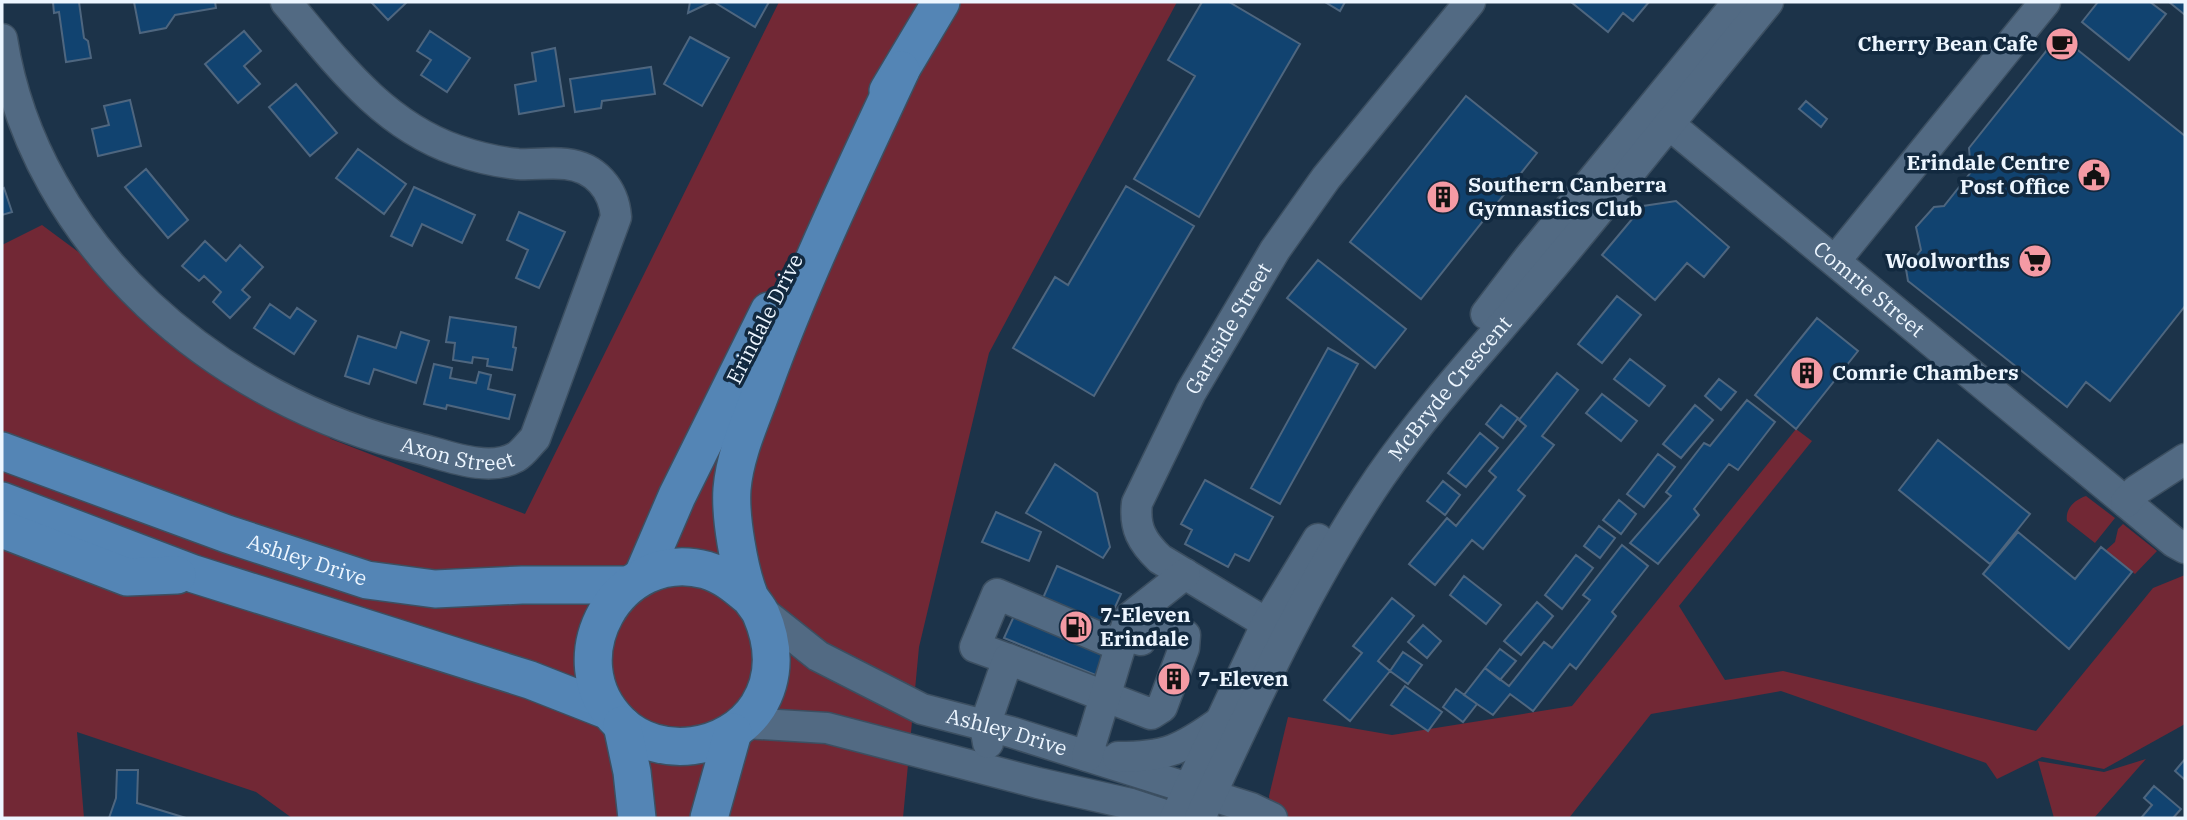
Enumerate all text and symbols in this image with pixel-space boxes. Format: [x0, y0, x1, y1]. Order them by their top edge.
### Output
cafe icon: Cherry Bean Cafe [2043, 25, 2081, 63]
place label: Cherry Bean Cafe [1857, 29, 2038, 57]
place label: Erindale Centre Post Office [1906, 148, 2070, 200]
public building icon: Erindale Centre Post Office [2075, 156, 2113, 194]
place label: Southern Canberra Gymnastics Club [1468, 170, 1667, 222]
building icon: Southern Canberra Gymnastics Club [1424, 178, 1462, 216]
street label: Comrie Street [1808, 234, 1931, 343]
supermarket icon: Woolworths [2016, 242, 2054, 280]
place label: Woolworths [1885, 246, 2010, 274]
street label: Erindale Drive [719, 249, 809, 388]
street label: Gartside Street [1178, 257, 1277, 399]
street label: McBryde Crescent [1381, 309, 1517, 466]
building icon: Comrie Chambers [1788, 354, 1826, 392]
place label: Comrie Chambers [1832, 358, 2019, 386]
street label: Axon Street [398, 430, 518, 477]
street label: Ashley Drive [244, 527, 371, 592]
place label: 7-Eleven Erindale [1100, 600, 1191, 652]
fuel station icon: 7-Eleven Erindale [1057, 608, 1095, 646]
building icon: 7-Eleven [1155, 660, 1193, 698]
place label: 7-Eleven [1198, 664, 1289, 692]
street label: Ashley Drive [944, 701, 1071, 762]

